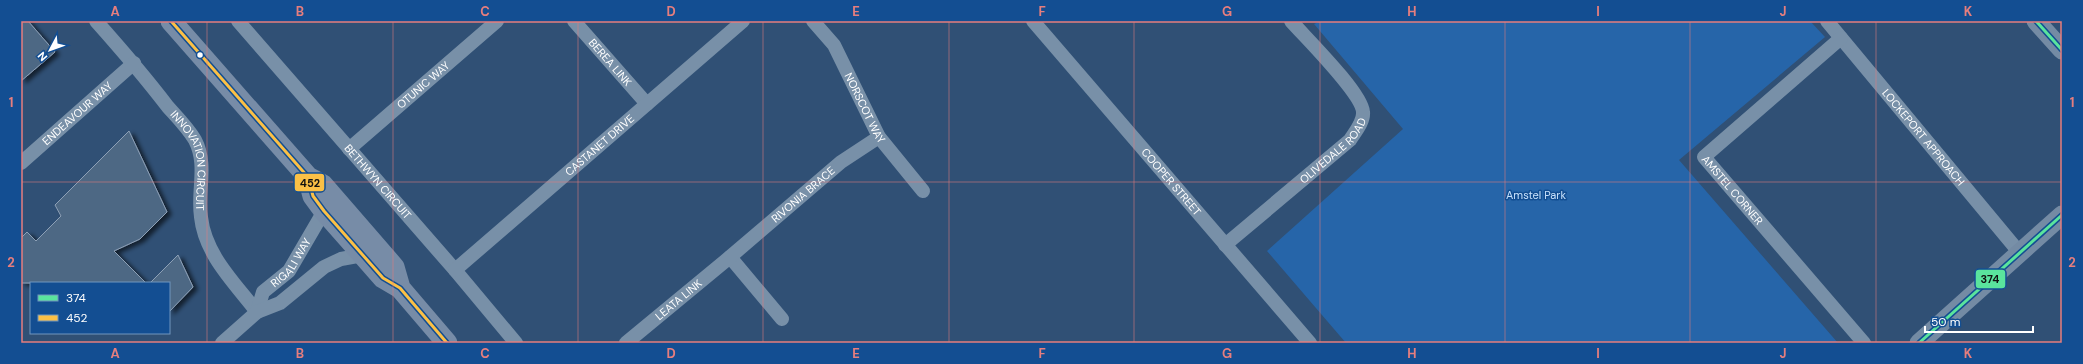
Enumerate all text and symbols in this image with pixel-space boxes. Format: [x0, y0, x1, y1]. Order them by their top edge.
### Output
text: A [110, 3, 120, 20]
text: B [296, 3, 304, 20]
text: C [480, 3, 490, 20]
text: D [666, 3, 676, 20]
text: E [852, 3, 860, 20]
text: F [1038, 3, 1046, 20]
text: G [1222, 3, 1232, 20]
text: H [1407, 3, 1417, 20]
text: I [1596, 3, 1600, 20]
text: J [1779, 3, 1787, 20]
text: K [1964, 3, 1973, 20]
north arrow [30, 30, 70, 70]
street label: BEREA LINK [586, 36, 635, 89]
text: N [35, 49, 50, 64]
unlabelled marker [195, 50, 205, 60]
street label: OTUNIC WAY [394, 58, 453, 112]
street label: NORSCOT WAY [842, 70, 889, 147]
street label: ENDEAVOUR WAY [39, 78, 116, 148]
street label: LOCKEPORT APPROACH [1879, 86, 1968, 188]
text: 1 [9, 94, 13, 111]
text: 1 [2070, 94, 2074, 111]
street label: INNOVATION CIRCUIT [167, 107, 209, 211]
street label: CASTANET DRIVE [562, 111, 637, 179]
street label: OLIVEDALE ROAD [1297, 115, 1369, 186]
street label: BETHWYN CIRCUIT [341, 141, 414, 222]
street label: COOPER STREET [1138, 145, 1204, 218]
street label: AMSTEL CORNER [1699, 152, 1766, 228]
street label: RIVONIA BRACE [768, 163, 838, 226]
line badge: 452 [294, 173, 325, 192]
text: 452 [300, 176, 320, 190]
park label: Amstel Park [1506, 188, 1566, 202]
street label: RIGALI WAY [268, 235, 314, 290]
text: 2 [7, 254, 15, 271]
text: 2 [2068, 254, 2076, 271]
line badge: 374 [1975, 269, 2006, 289]
text: 374 [1980, 272, 2000, 286]
street label: LEATA LINK [652, 276, 705, 323]
legend [30, 282, 170, 334]
text: 374 [66, 290, 86, 306]
scale bar [1925, 308, 2033, 334]
text: 452 [66, 310, 87, 326]
text: 50 m [1931, 314, 1960, 330]
text: A [110, 345, 120, 362]
text: B [296, 345, 304, 362]
text: C [480, 345, 490, 362]
text: D [666, 345, 676, 362]
text: E [852, 345, 860, 362]
text: F [1038, 345, 1046, 362]
text: G [1222, 345, 1232, 362]
text: H [1407, 345, 1417, 362]
text: I [1596, 345, 1600, 362]
text: J [1779, 345, 1787, 362]
text: K [1964, 345, 1973, 362]

